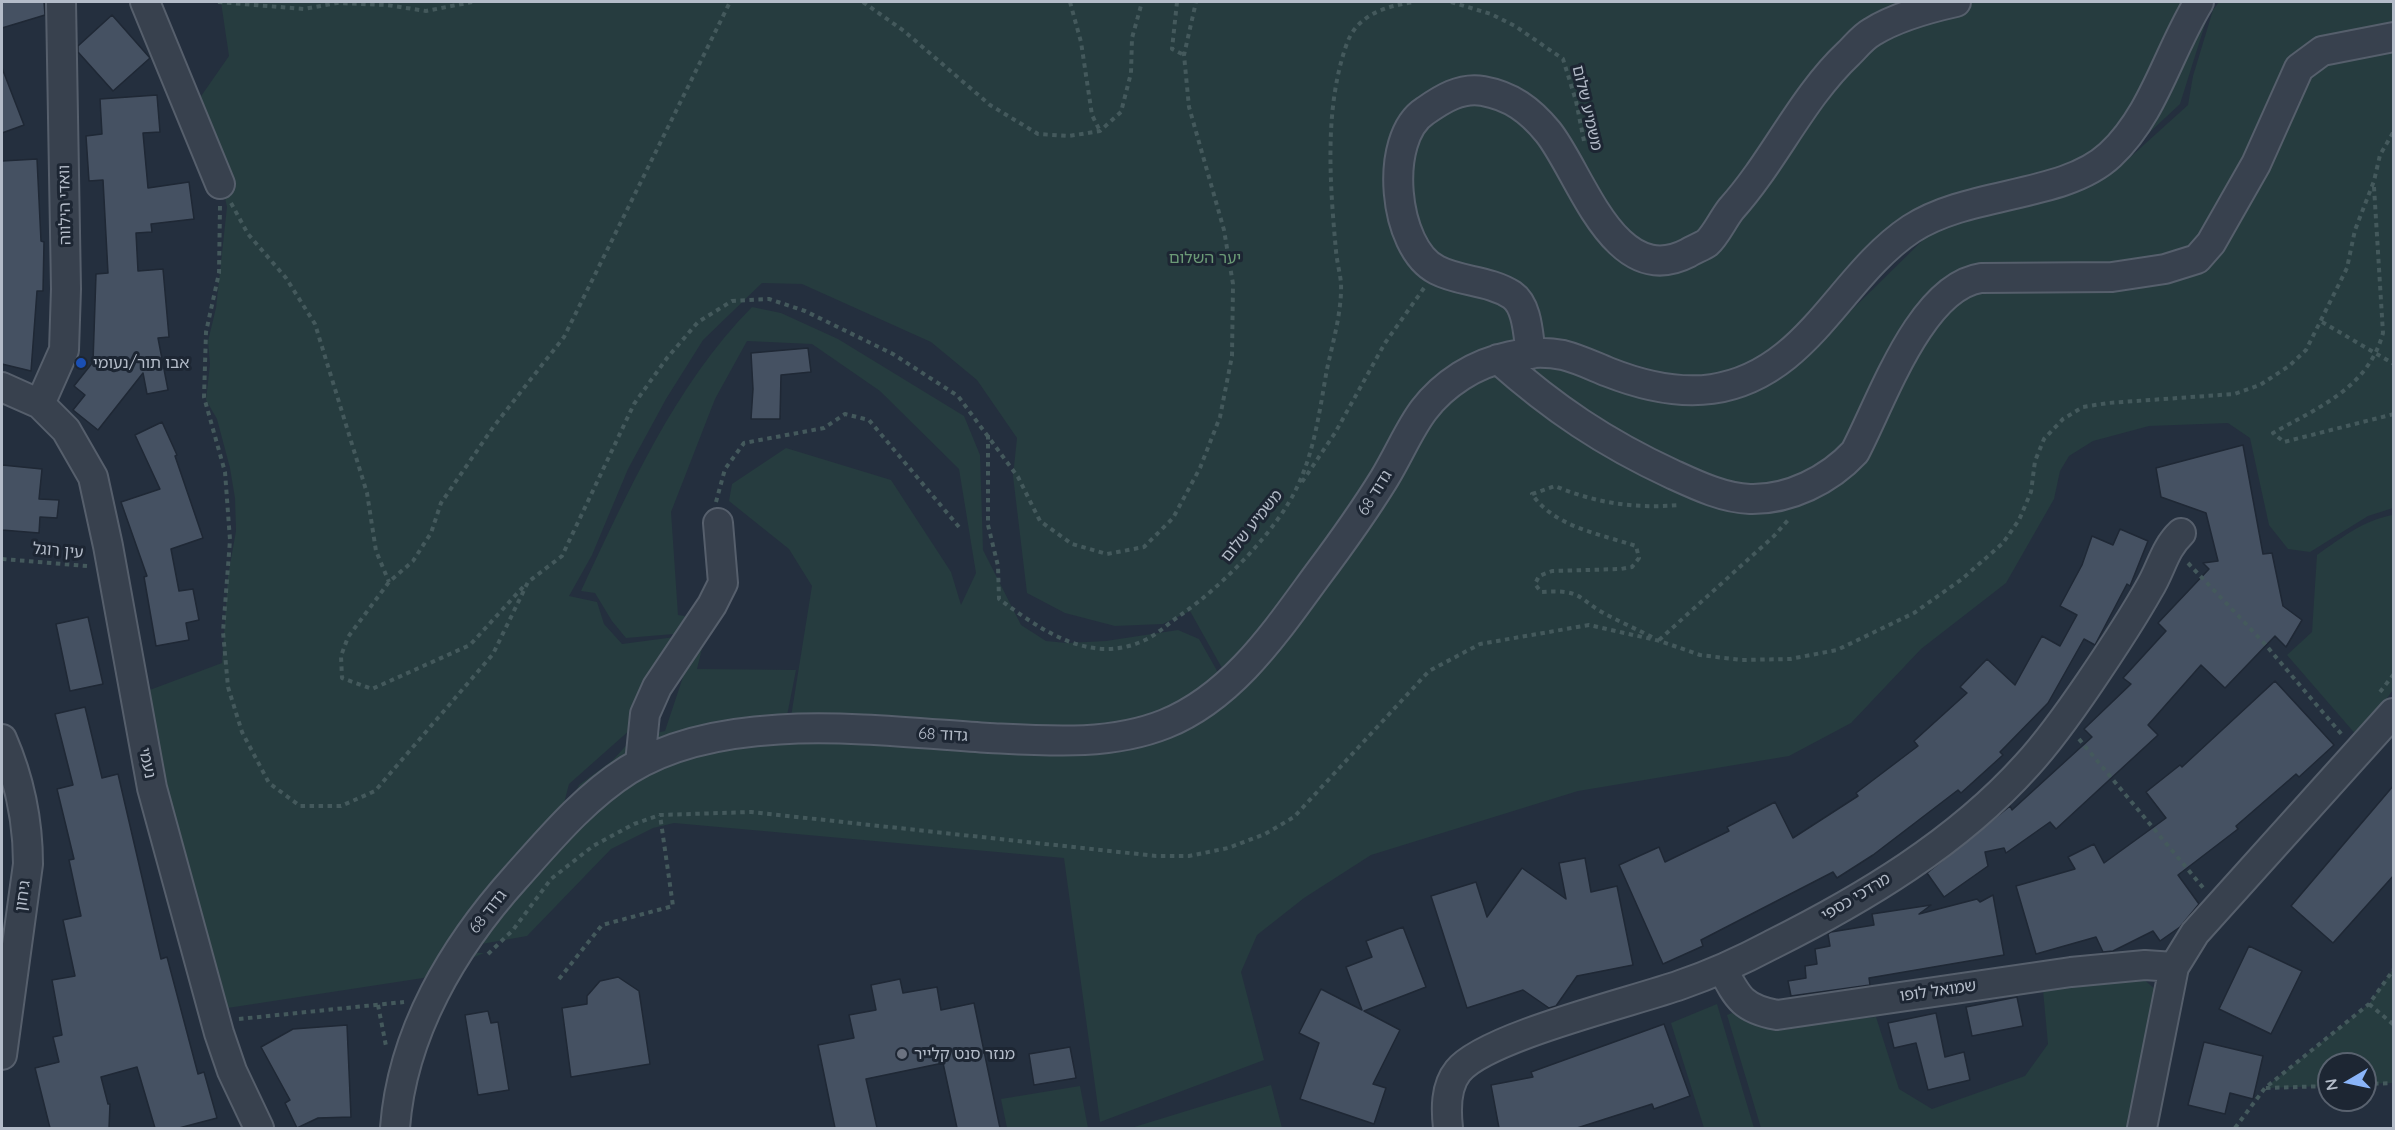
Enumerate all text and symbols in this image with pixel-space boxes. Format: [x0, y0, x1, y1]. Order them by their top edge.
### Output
street label: משמיע שלום [1568, 63, 1606, 153]
street label: וואדי הילווה [55, 165, 75, 245]
park label: יער השלום [1169, 248, 1241, 268]
place label: אבו תור/נעומי [93, 353, 189, 373]
marker: אבו תור/נעומי [74, 356, 88, 370]
street label: גדוד 68 [1354, 467, 1396, 519]
street label: משמיע שלום [1217, 486, 1287, 566]
street label: עין רוגל [32, 539, 84, 563]
street label: גדוד 68 [918, 724, 968, 746]
street label: נעמי [134, 746, 160, 780]
street label: מרדכי כספי [1818, 869, 1894, 925]
street label: גיחון [11, 879, 35, 913]
street label: גדוד 68 [465, 886, 511, 938]
street label: שמואל לופו [1899, 976, 1977, 1006]
place label: מנזר סנט קלייר [914, 1044, 1015, 1064]
marker: מנזר סנט קלייר [895, 1047, 909, 1061]
north arrow [2317, 1052, 2377, 1112]
text: N [2320, 1077, 2342, 1092]

